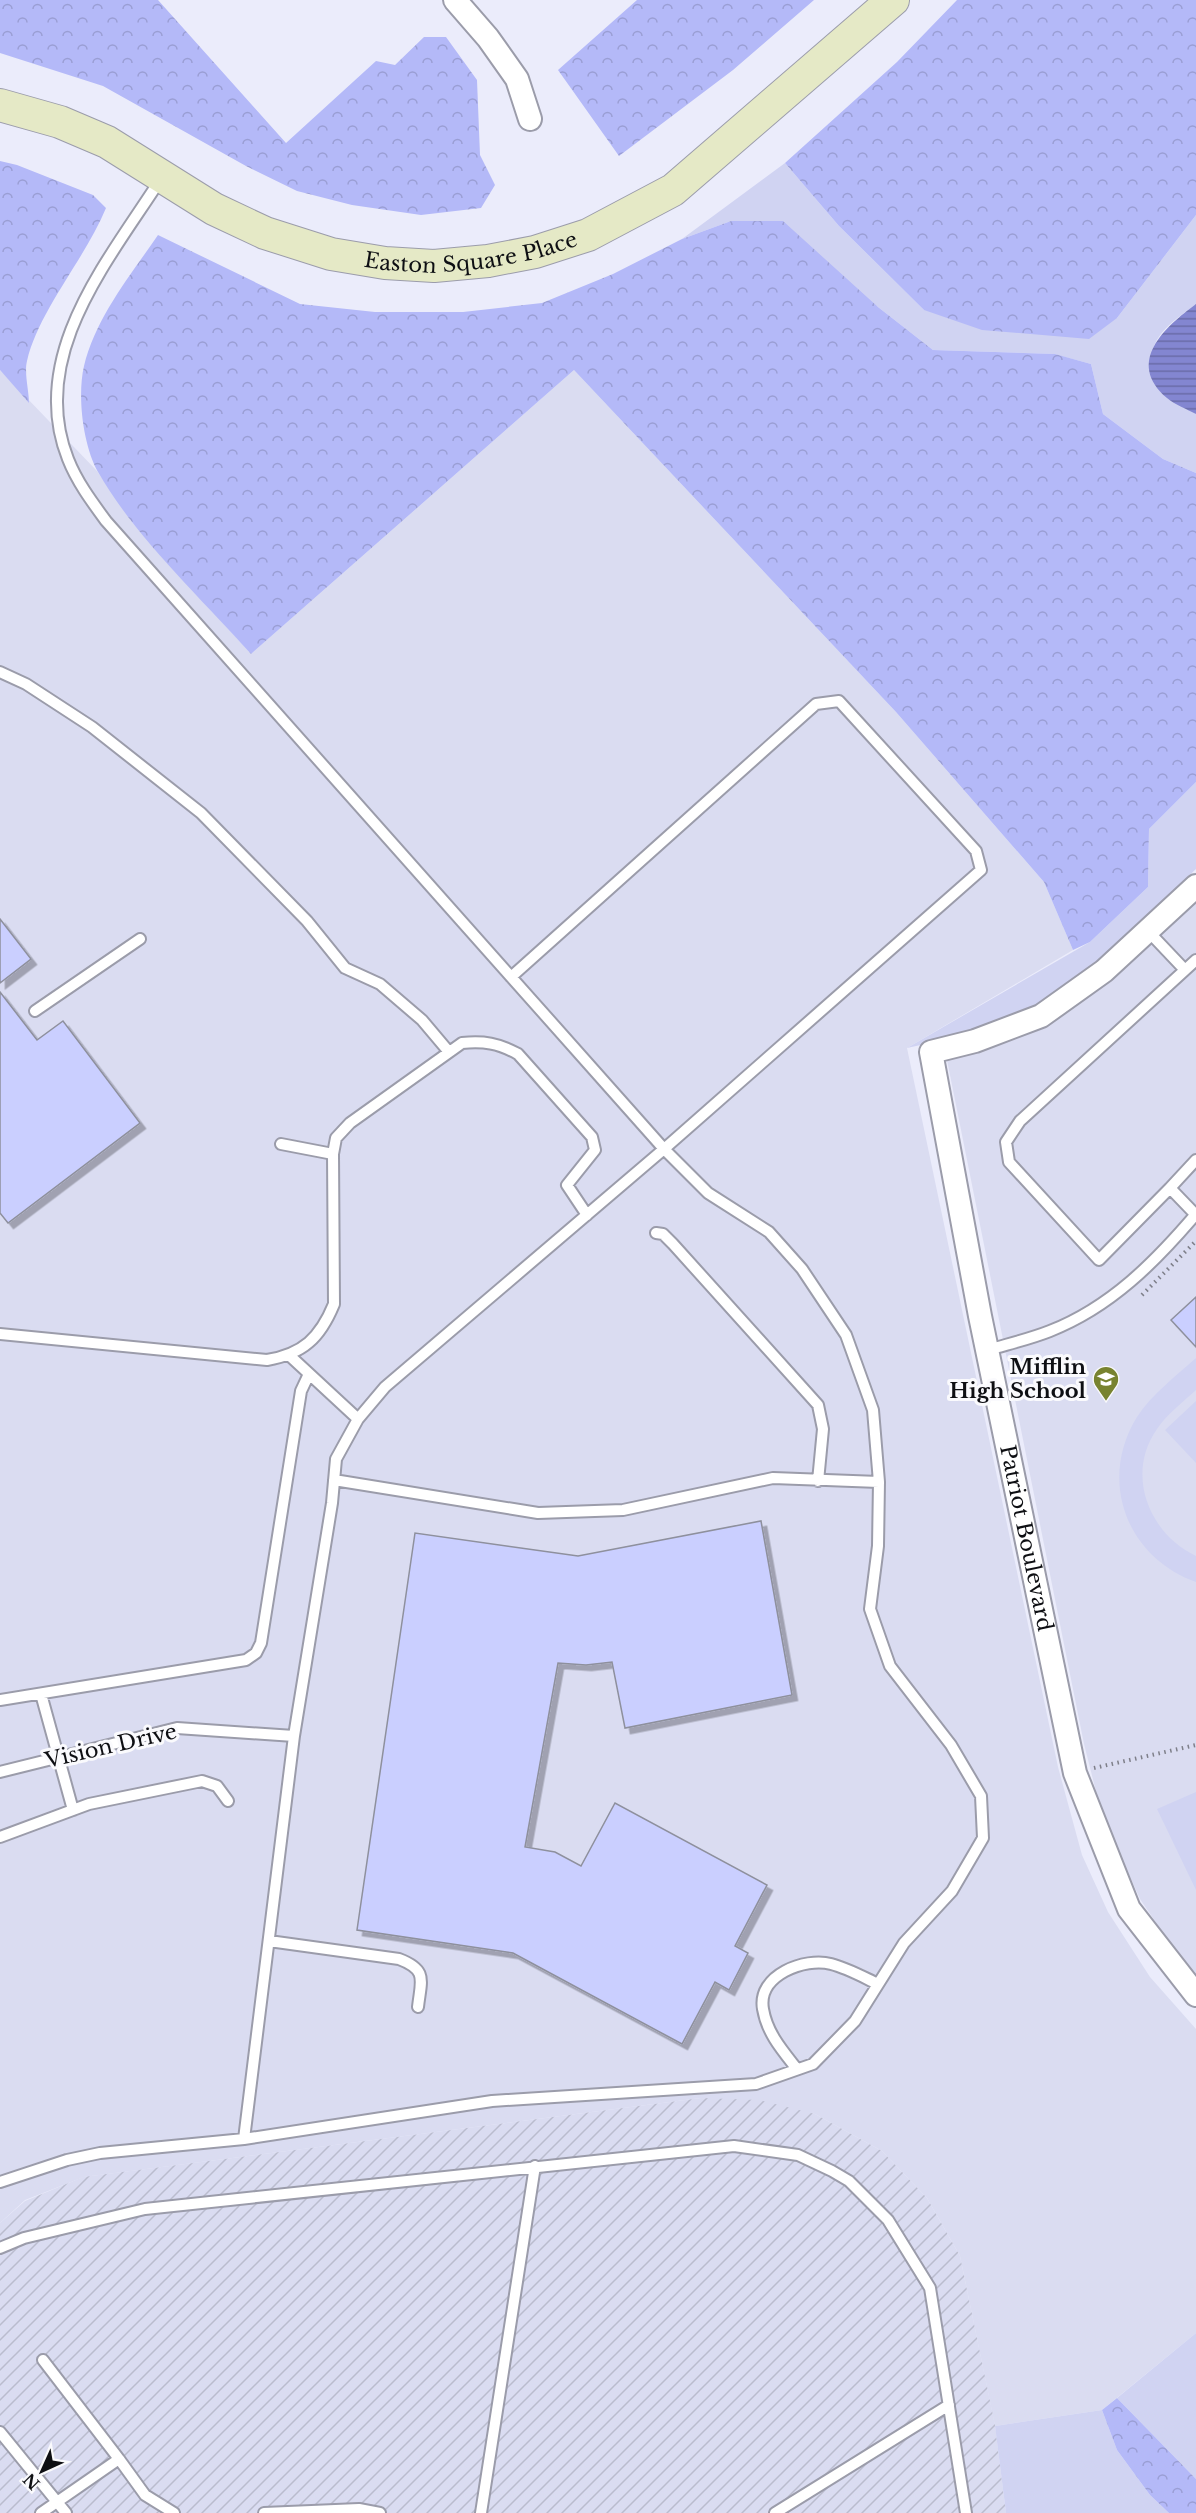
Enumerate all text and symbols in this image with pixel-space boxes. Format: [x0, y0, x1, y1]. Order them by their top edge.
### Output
street label: Easton Square Place [362, 226, 581, 279]
place label: Mifflin High School [949, 1354, 1087, 1404]
school or university icon: Mifflin High School [1091, 1364, 1121, 1402]
street label: Patriot Boulevard [994, 1443, 1058, 1634]
street label: Vision Drive [42, 1718, 179, 1774]
north arrow [12, 2441, 72, 2501]
text: N [19, 2469, 44, 2494]

